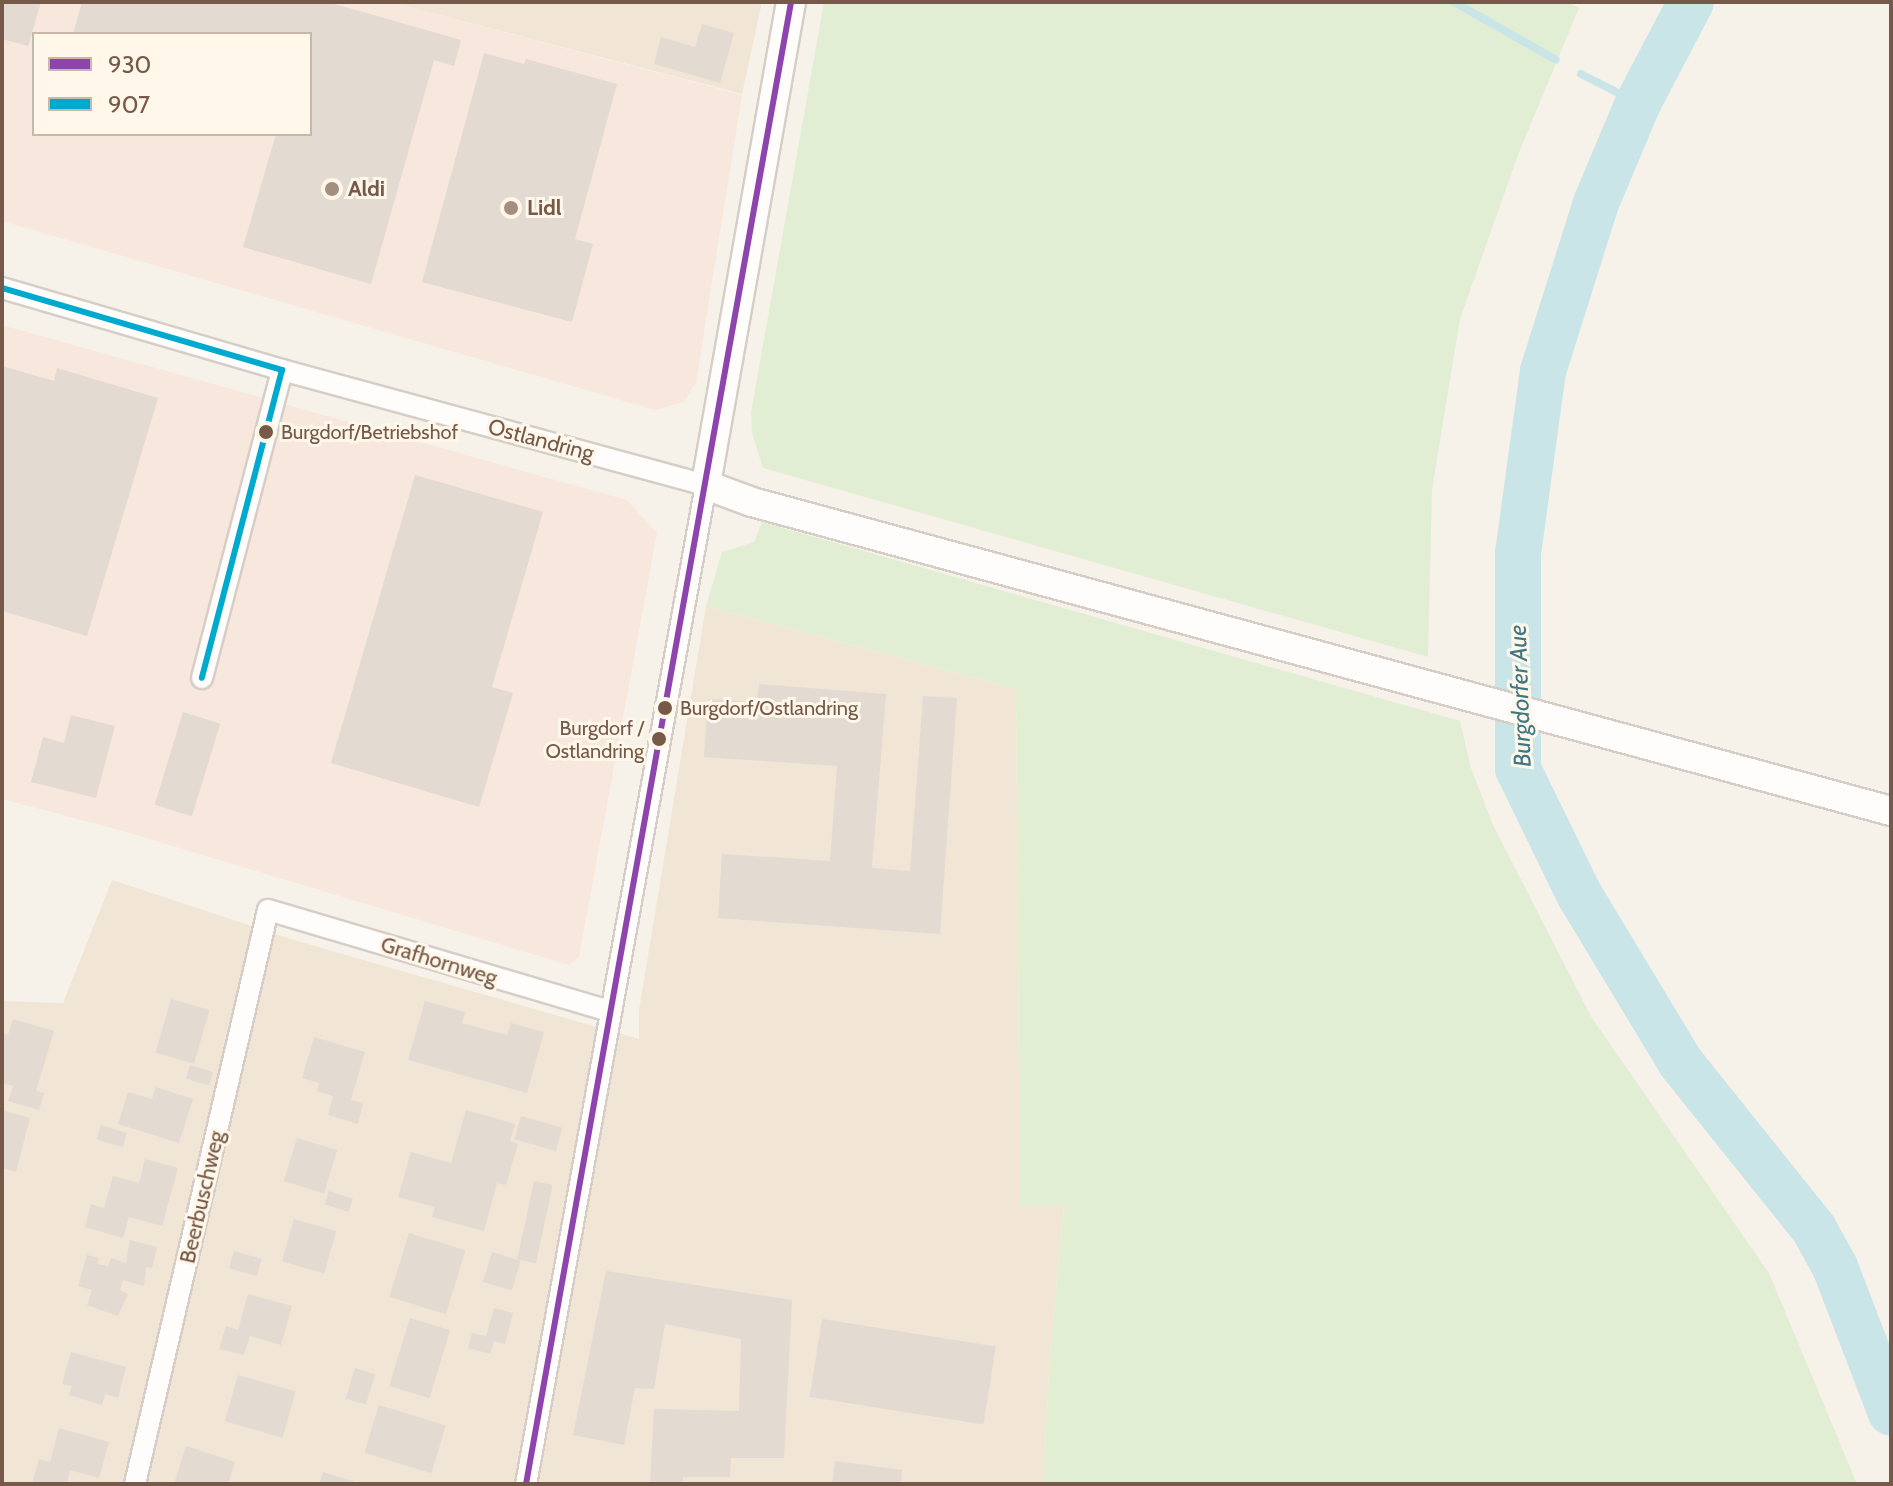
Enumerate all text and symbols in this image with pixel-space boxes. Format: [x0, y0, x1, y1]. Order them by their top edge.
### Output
legend [32, 32, 312, 136]
text: 930 [108, 50, 151, 79]
text: 907 [108, 90, 150, 119]
place label: Aldi [348, 176, 385, 202]
marker: Aldi [323, 180, 341, 198]
place label: Lidl [527, 195, 562, 221]
marker: Lidl [502, 199, 520, 217]
street label: Ostlandring [485, 413, 597, 467]
place label: Burgdorf/Betriebshof [281, 420, 458, 444]
marker: Burgdorf/Betriebshof [258, 424, 274, 440]
water label: Burgdorfer Aue [1503, 624, 1537, 768]
place label: Burgdorf/Ostlandring [680, 696, 858, 720]
marker: Burgdorf/Ostlandring [657, 700, 673, 716]
place label: Burgdorf / Ostlandring [545, 716, 644, 763]
marker: Burgdorf / Ostlandring [651, 731, 667, 747]
street label: Grafhornweg [378, 931, 500, 991]
street label: Beerbuschweg [174, 1128, 230, 1266]

